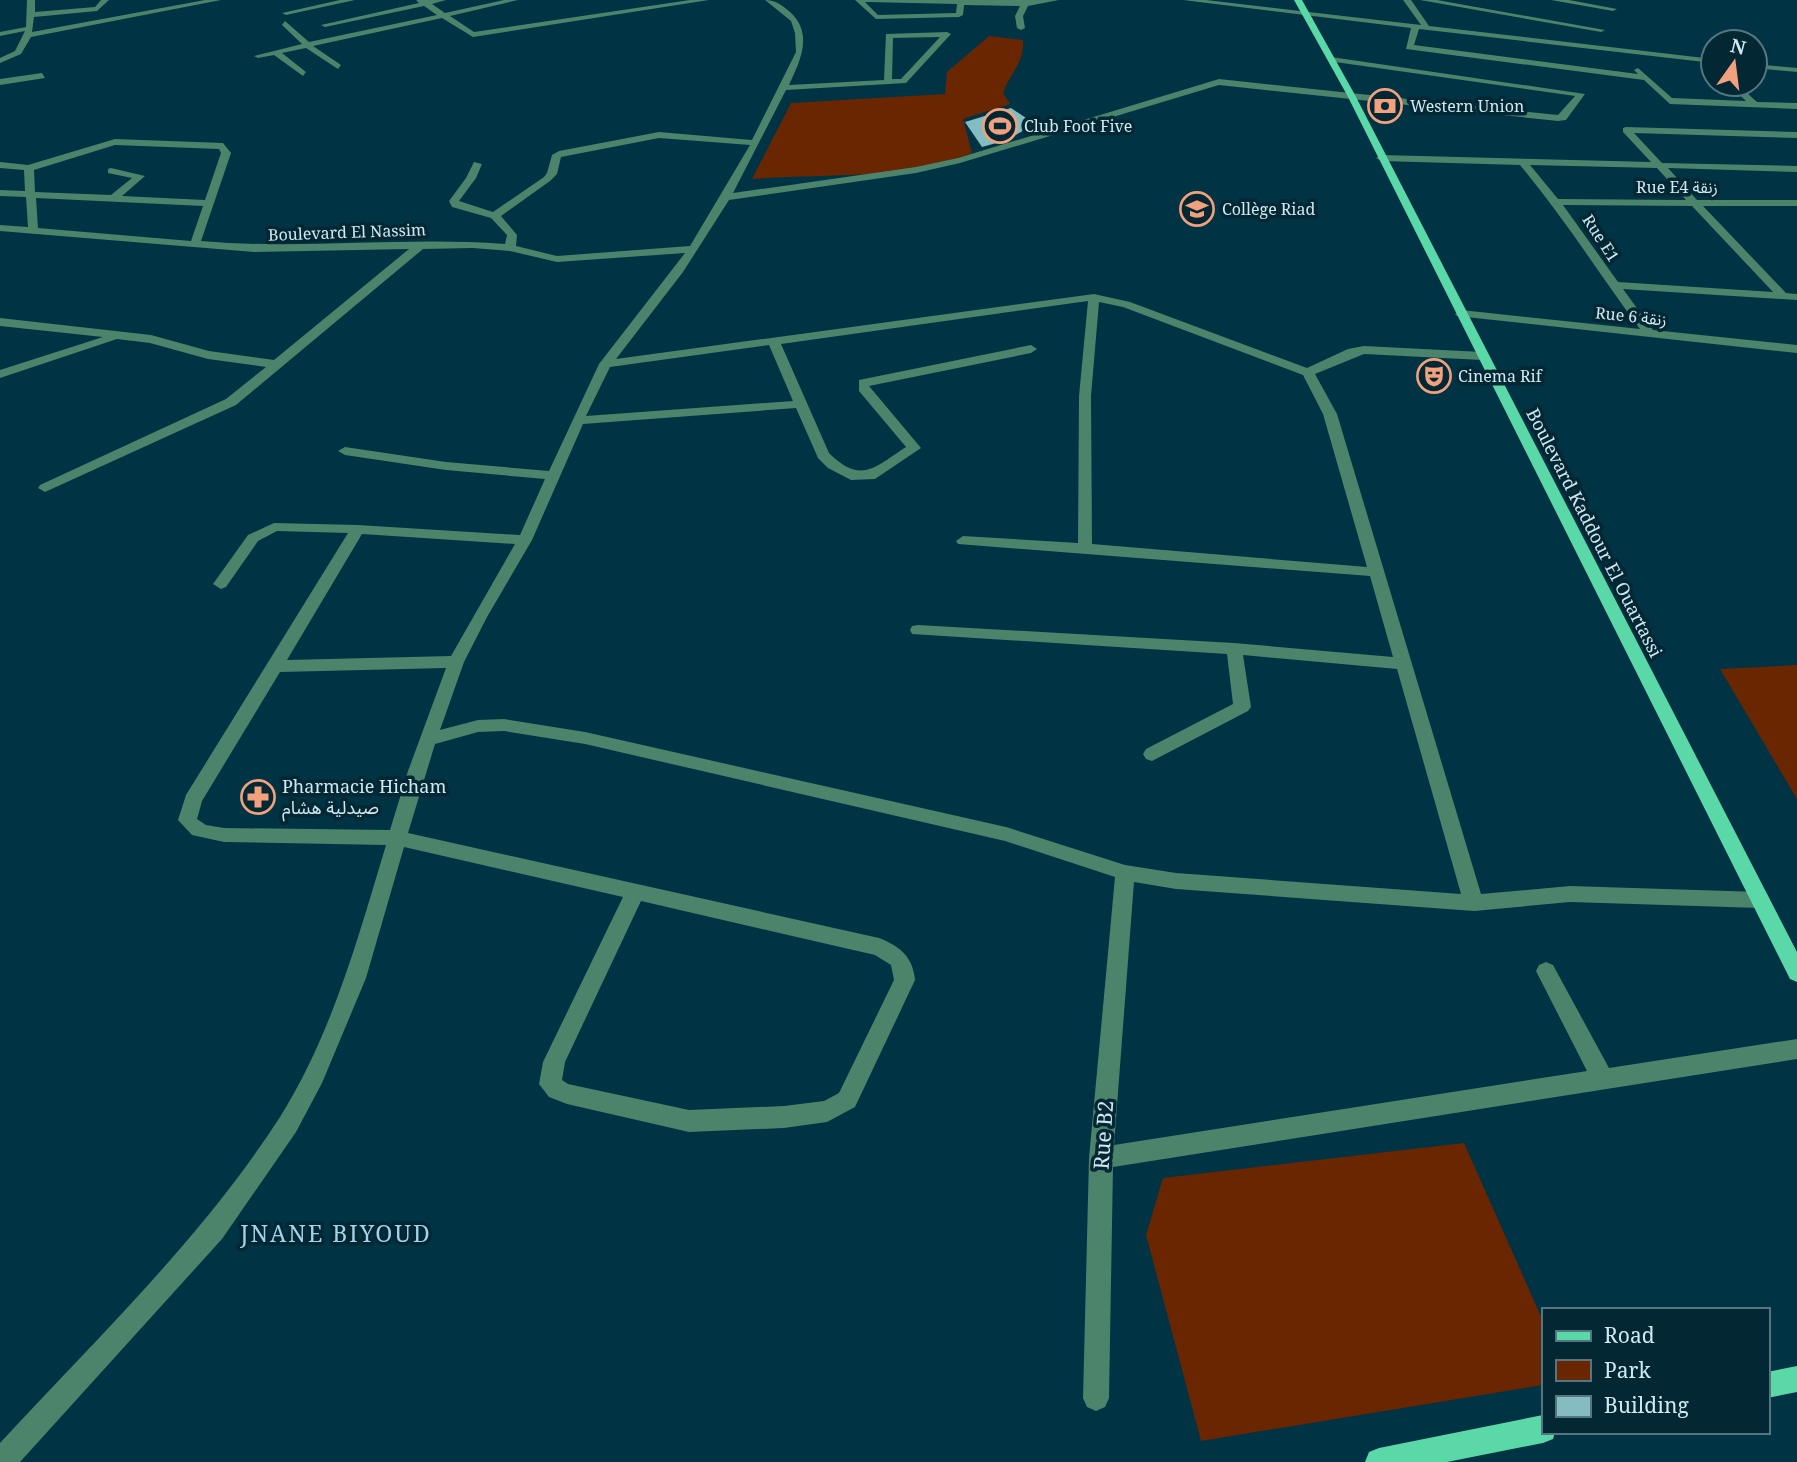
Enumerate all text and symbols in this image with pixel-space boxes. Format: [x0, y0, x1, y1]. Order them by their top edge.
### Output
north arrow [1699, 28, 1769, 98]
text: N [1728, 32, 1749, 61]
bank icon: Western Union [1366, 87, 1404, 125]
place label: Western Union [1410, 95, 1524, 117]
sports icon: Club Foot Five [981, 107, 1019, 145]
place label: Club Foot Five [1024, 115, 1132, 137]
street label: Rue E4 زنقة [1636, 176, 1718, 198]
school or university icon: Collège Riad [1178, 190, 1216, 228]
place label: Collège Riad [1222, 198, 1315, 220]
street label: Rue E1 [1578, 210, 1624, 266]
street label: Boulevard El Nassim [268, 218, 426, 246]
street label: Rue 6 زنقة [1594, 301, 1668, 331]
theatre icon: Cinema Rif [1415, 357, 1453, 395]
place label: Cinema Rif [1458, 365, 1544, 387]
street label: Boulevard Kaddour El Ouartassi [1521, 404, 1669, 661]
place label: Pharmacie Hicham صيدلية هشام [282, 774, 446, 822]
pharmacy icon: Pharmacie Hicham صيدلية هشام [239, 778, 277, 816]
street label: Rue B2 [1087, 1099, 1119, 1170]
district label: JNANE BIYOUD [239, 1217, 432, 1249]
legend [1542, 1308, 1769, 1434]
text: Road [1604, 1321, 1655, 1349]
text: Park [1604, 1356, 1651, 1384]
text: Building [1604, 1391, 1689, 1419]

